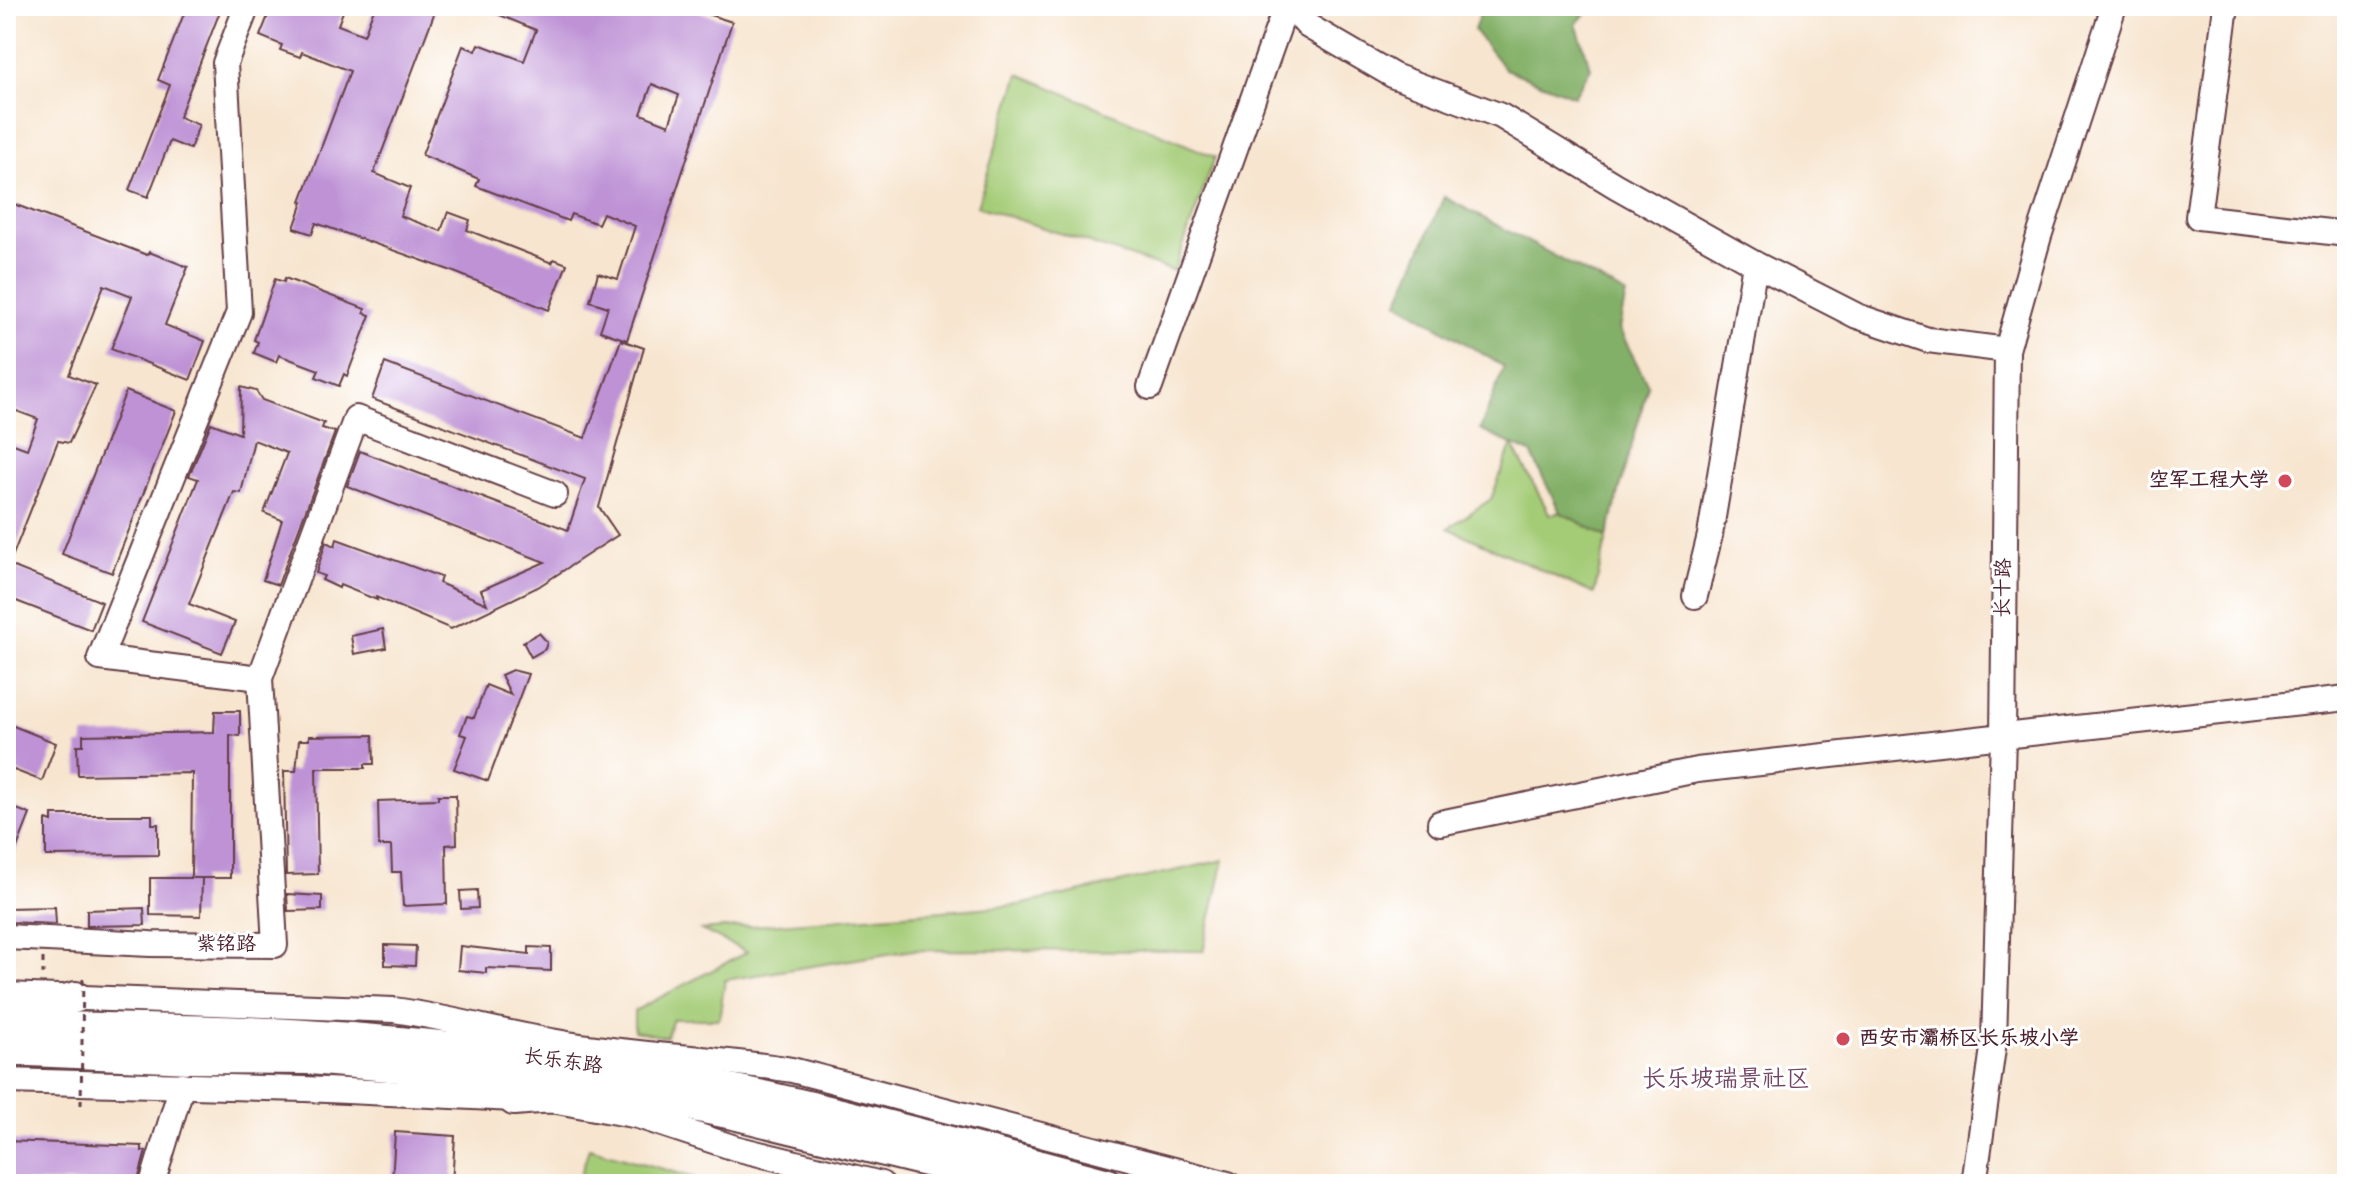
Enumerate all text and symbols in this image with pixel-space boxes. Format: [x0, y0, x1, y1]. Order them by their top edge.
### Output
place label: 空军工程大学 [2149, 465, 2269, 497]
marker: 空军工程大学 [2276, 472, 2294, 490]
street label: 长十路 [1987, 557, 2021, 618]
street label: 紫铭路 [196, 929, 257, 961]
place label: 西安市灞桥区长乐坡小学 [1859, 1023, 2079, 1055]
marker: 西安市灞桥区长乐坡小学 [1834, 1030, 1852, 1048]
street label: 长乐东路 [521, 1041, 606, 1084]
district label: 长乐坡瑞景社区 [1642, 1060, 1810, 1099]

